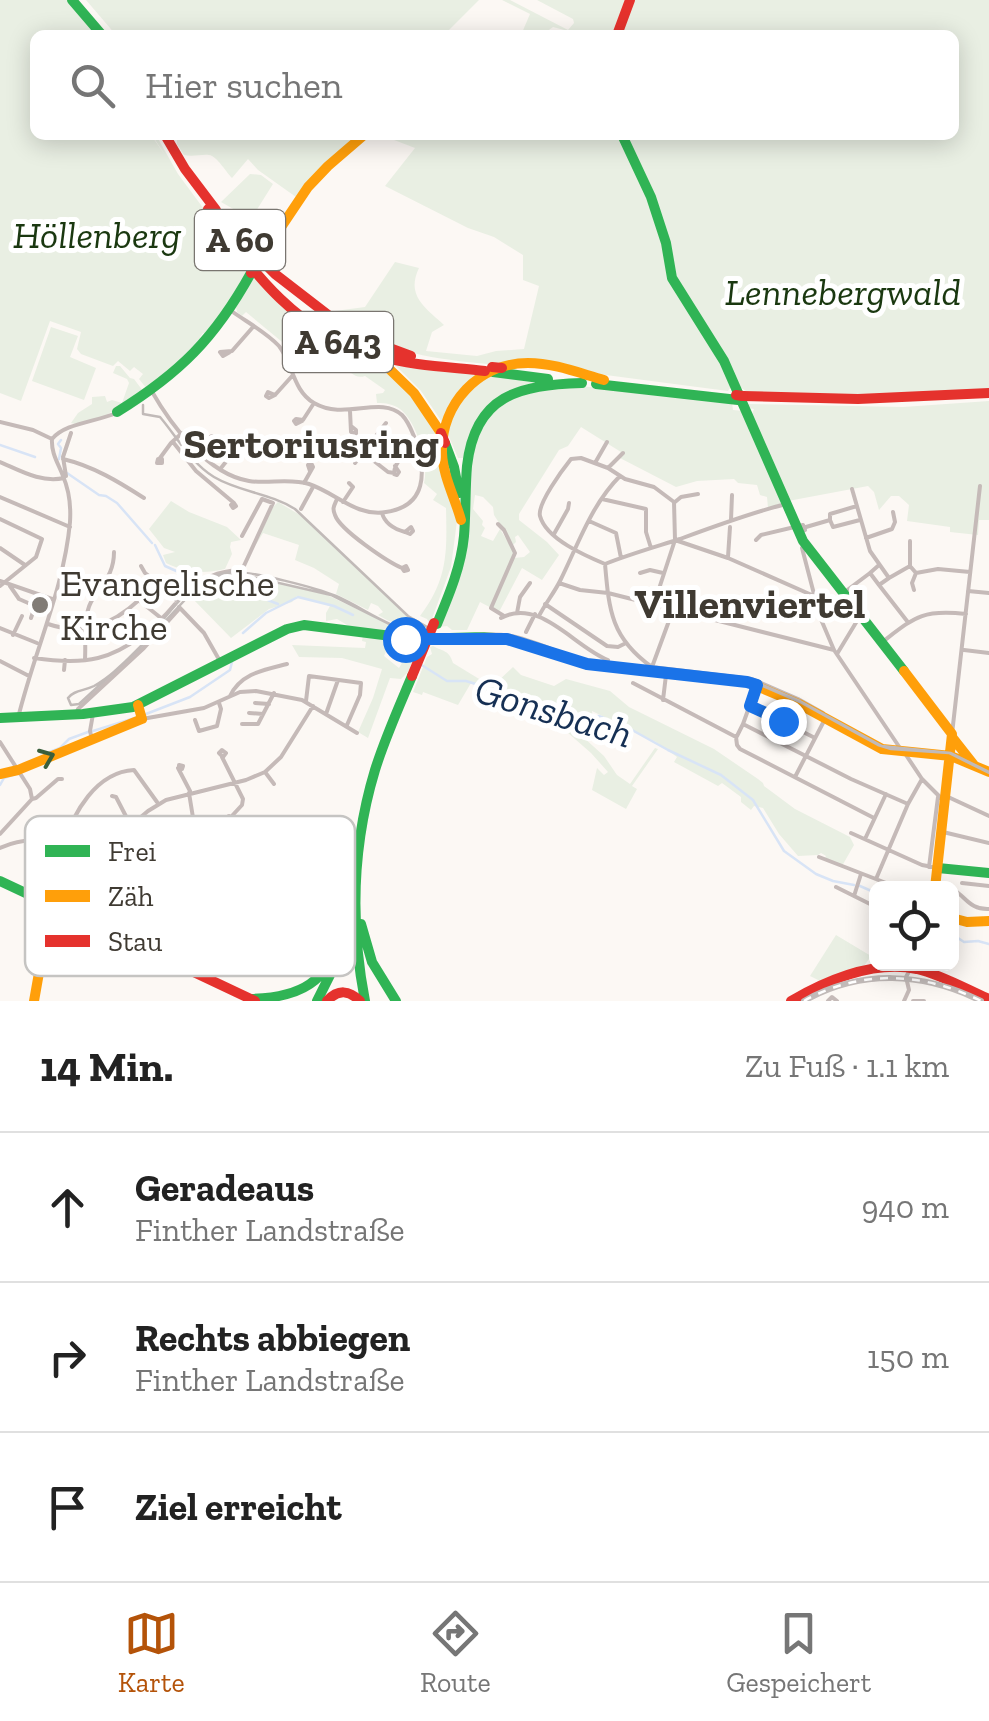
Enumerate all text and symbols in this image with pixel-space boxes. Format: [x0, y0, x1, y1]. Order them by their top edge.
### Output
search box [30, 30, 959, 140]
icon: search [65, 58, 120, 113]
text: Hier suchen [145, 62, 343, 108]
road number: A 60 [195, 210, 285, 270]
park label: Höllenberg [13, 212, 182, 258]
park label: Lennebergwald [725, 269, 961, 315]
road number: A 643 [283, 312, 393, 372]
district label: Sertoriusring [183, 418, 439, 469]
place label: Evangelische Kirche [60, 560, 275, 650]
district label: Villenviertel [635, 578, 865, 629]
marker: Evangelische Kirche [29, 594, 51, 616]
route start [383, 617, 429, 663]
water label: Gonsbach [470, 664, 638, 758]
route end [761, 699, 807, 745]
one-way arrow [38, 748, 55, 768]
legend [25, 816, 355, 976]
text: Frei [108, 835, 157, 868]
text: Zäh [108, 880, 154, 913]
map controls [869, 881, 959, 971]
button: locate [869, 881, 959, 971]
text: Stau [108, 925, 163, 958]
text: 14 Min. [40, 1041, 173, 1092]
text: Zu Fuß · 1.1 km [745, 1047, 949, 1085]
text: Geradeaus [135, 1165, 314, 1211]
icon: ahead [40, 1180, 95, 1235]
text: 940 m [861, 1188, 949, 1226]
text: Finther Landstraße [135, 1211, 405, 1249]
text: Rechts abbiegen [135, 1315, 410, 1361]
icon: right [40, 1330, 95, 1385]
text: 150 m [867, 1338, 949, 1376]
text: Finther Landstraße [135, 1361, 405, 1399]
icon: arrive [40, 1480, 95, 1535]
text: Ziel erreicht [135, 1484, 342, 1530]
tab: Karte [118, 1606, 185, 1699]
tab: Route [420, 1606, 491, 1699]
tab: Gespeichert [726, 1606, 871, 1699]

